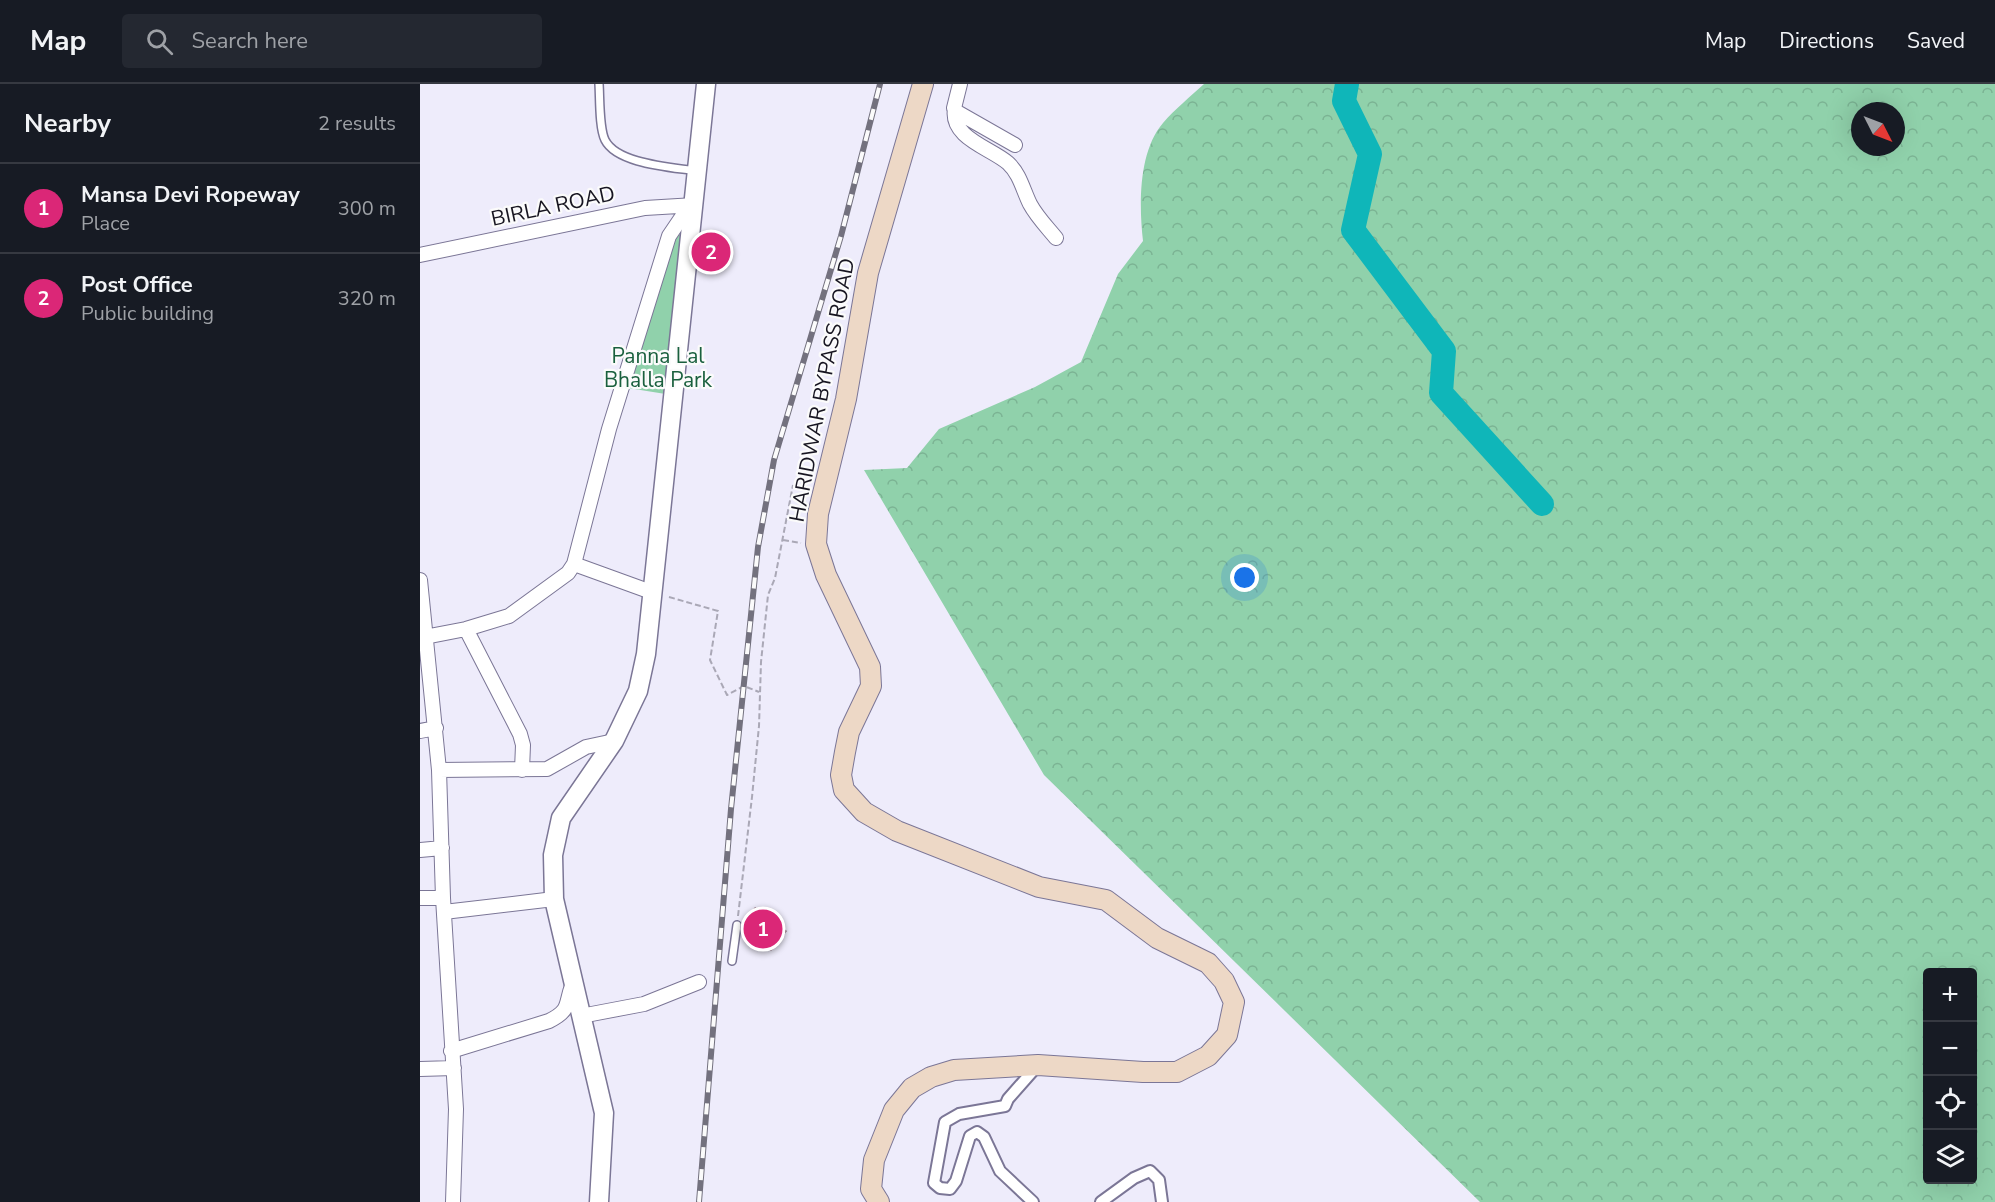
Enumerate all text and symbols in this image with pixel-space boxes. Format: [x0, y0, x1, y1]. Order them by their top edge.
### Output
search box [122, 14, 542, 68]
text: Map [30, 22, 86, 60]
icon: search [143, 25, 176, 58]
text: Search here [191, 26, 308, 56]
text: Map [1705, 27, 1746, 55]
text: Directions [1779, 27, 1874, 55]
text: Saved [1907, 27, 1965, 55]
north arrow [1851, 102, 1905, 156]
text: Nearby [24, 106, 111, 141]
text: 2 results [318, 110, 396, 137]
street label: BIRLA ROAD [488, 179, 618, 233]
text: Mansa Devi Ropeway [81, 180, 300, 210]
text: 1 [38, 195, 50, 222]
text: 300 m [338, 195, 396, 222]
text: Place [81, 210, 130, 237]
pin: 2 [692, 230, 730, 274]
street label: HARIDWAR BYPASS ROAD [783, 256, 861, 524]
text: Post Office [81, 270, 193, 300]
text: 2 [38, 285, 50, 312]
text: 320 m [338, 285, 396, 312]
text: Public building [81, 300, 214, 327]
park label: Panna Lal Bhalla Park [604, 342, 713, 394]
your location [1230, 563, 1259, 592]
pin: 1 [744, 906, 782, 952]
map controls [1923, 968, 1977, 1184]
button: + [1923, 968, 1977, 1022]
button: − [1923, 1022, 1977, 1076]
button: locate [1923, 1076, 1977, 1130]
button: layers [1923, 1130, 1977, 1184]

